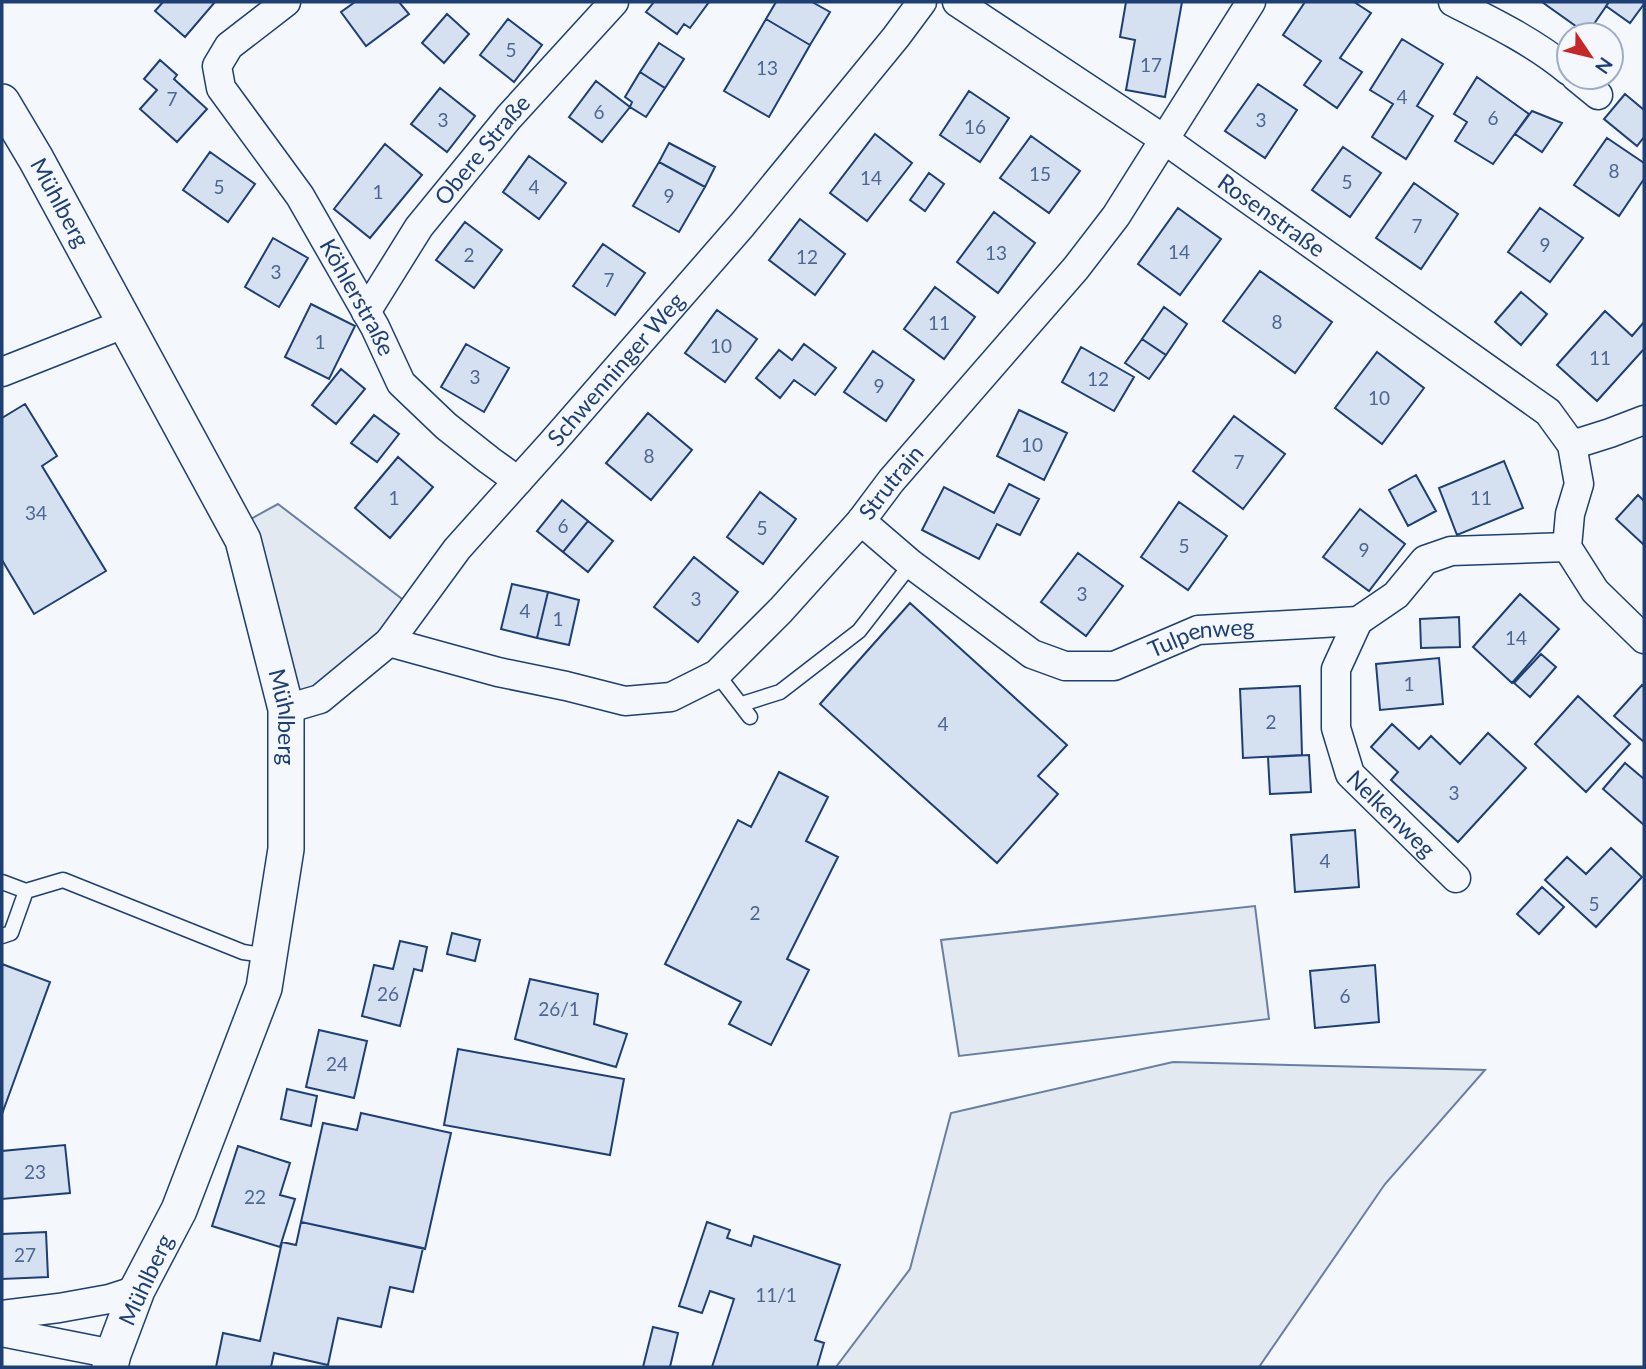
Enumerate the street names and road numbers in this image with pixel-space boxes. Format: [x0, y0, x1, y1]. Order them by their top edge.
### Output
street label: Obere Straße [428, 88, 535, 210]
street label: Mühlberg [25, 153, 96, 252]
street label: Rosenstraße [1213, 167, 1331, 262]
street label: Köhlerstraße [314, 233, 401, 360]
street label: Schwenninger Weg [541, 286, 690, 451]
street label: Strutrain [852, 439, 929, 525]
street label: Tulpenweg [1143, 612, 1255, 663]
street label: Mühlberg [263, 666, 302, 765]
street label: Nelkenweg [1341, 764, 1442, 863]
street label: Mühlberg [112, 1230, 178, 1330]

